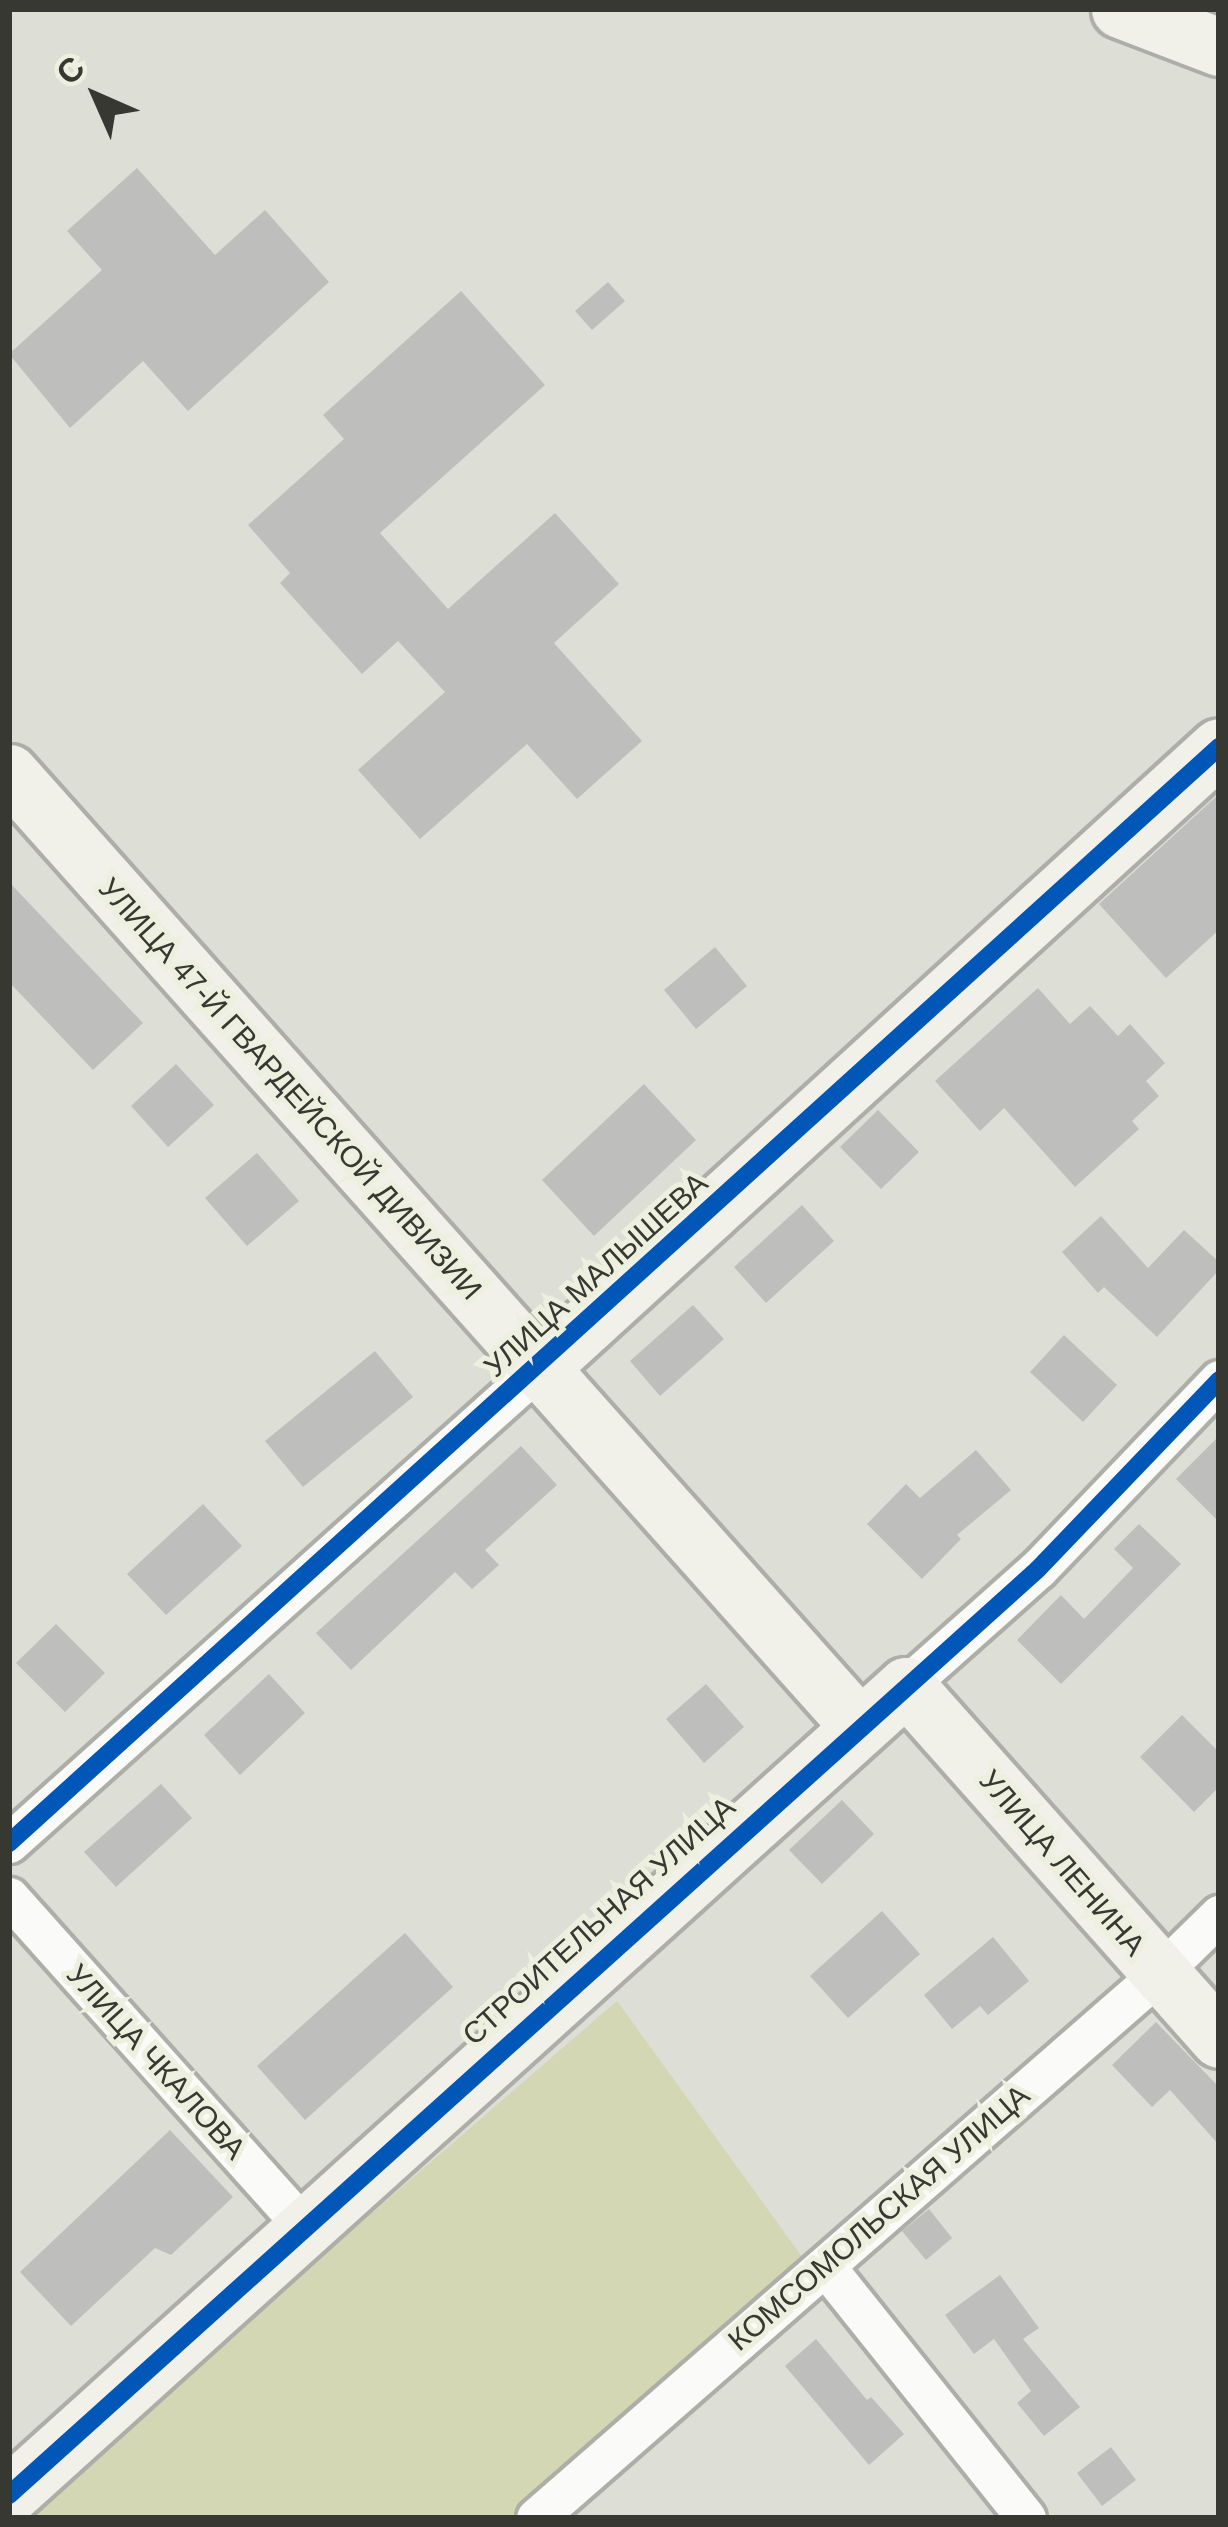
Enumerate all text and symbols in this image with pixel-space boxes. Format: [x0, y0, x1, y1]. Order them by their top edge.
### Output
north arrow [36, 36, 156, 156]
text: С [49, 49, 92, 92]
street label: УЛИЦА 47-Й ГВАРДЕЙСКОЙ ДИВИЗИИ [91, 871, 489, 1307]
street label: УЛИЦА МАЛЫШЕВА [477, 1165, 715, 1385]
street label: УЛИЦА ЛЕНИНА [972, 1763, 1152, 1963]
street label: СТРОИТЕЛЬНАЯ УЛИЦА [455, 1789, 743, 2053]
street label: УЛИЦА ЧКАЛОВА [59, 1957, 253, 2167]
street label: КОМСОМОЛЬСКАЯ УЛИЦА [721, 2077, 1037, 2359]

